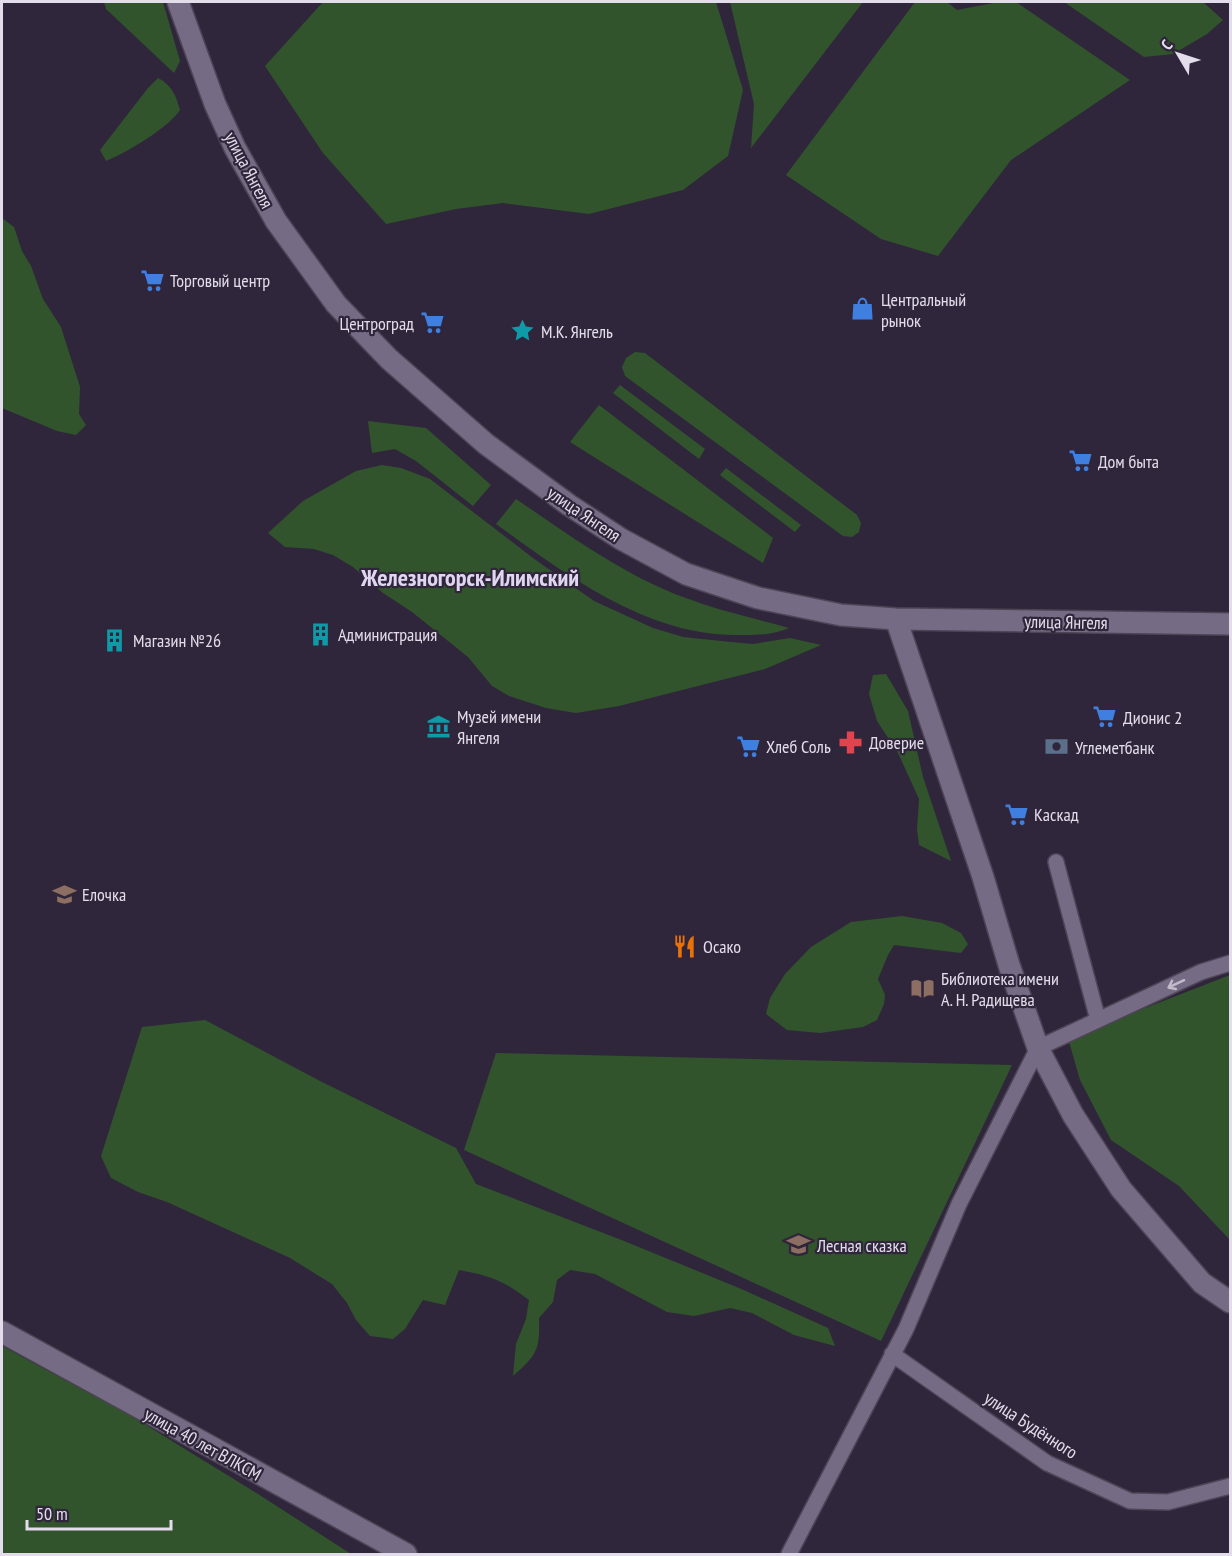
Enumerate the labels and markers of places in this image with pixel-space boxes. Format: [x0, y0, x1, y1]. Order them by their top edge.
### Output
supermarket icon: Торговый центр [139, 267, 165, 293]
place label: Торговый центр [170, 269, 270, 292]
place label: Центральный рынок [881, 288, 966, 332]
shop icon: Центральный рынок [850, 296, 876, 322]
supermarket icon: Центроград [419, 310, 445, 336]
place label: Центроград [340, 312, 414, 335]
place icon: М.К. Янгель [510, 318, 536, 344]
place label: М.К. Янгель [541, 320, 613, 343]
supermarket icon: Дом быта [1067, 448, 1093, 474]
place label: Дом быта [1098, 450, 1159, 473]
building icon: Администрация [307, 621, 333, 647]
place label: Администрация [338, 623, 437, 646]
building icon: Магазин №26 [102, 627, 128, 653]
place label: Магазин №26 [133, 629, 221, 652]
supermarket icon: Дионис 2 [1092, 704, 1118, 730]
place label: Музей имени Янгеля [457, 705, 541, 749]
place label: Дионис 2 [1123, 706, 1182, 729]
museum icon: Музей имени Янгеля [426, 713, 452, 739]
pharmacy icon: Доверие [838, 729, 864, 755]
place label: Доверие [869, 731, 924, 754]
supermarket icon: Хлеб Соль [735, 733, 761, 759]
bank icon: Углеметбанк [1044, 734, 1070, 760]
place label: Хлеб Соль [766, 735, 831, 758]
place label: Углеметбанк [1075, 736, 1154, 759]
supermarket icon: Каскад [1003, 801, 1029, 827]
place label: Каскад [1034, 803, 1079, 826]
school or university icon: Елочка [51, 881, 77, 907]
place label: Елочка [82, 883, 126, 906]
restaurant icon: Осако [672, 933, 698, 959]
place label: Осако [703, 935, 741, 958]
place label: Библиотека имени А. Н. Радищева [941, 967, 1059, 1011]
library icon: Библиотека имени А. Н. Радищева [910, 975, 936, 1001]
school or university icon: Лесная сказка [786, 1232, 812, 1258]
place label: Лесная сказка [816, 1234, 907, 1257]

